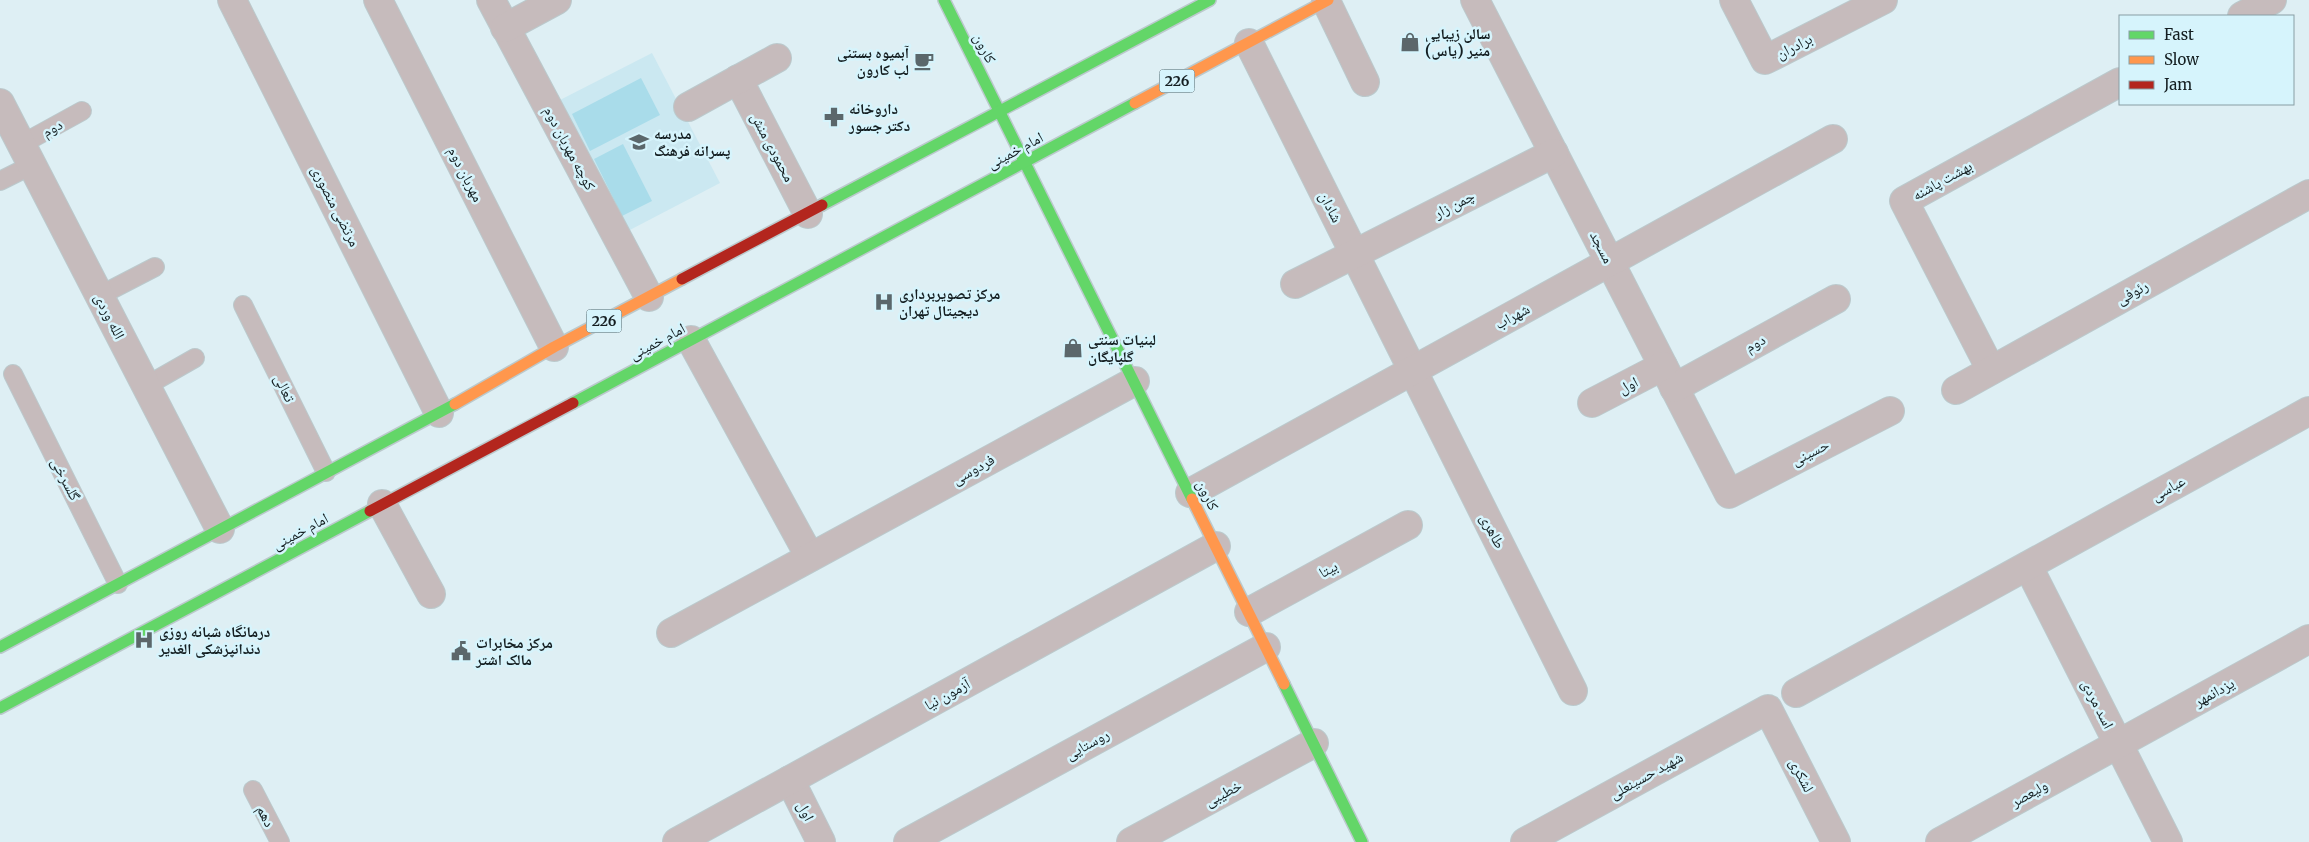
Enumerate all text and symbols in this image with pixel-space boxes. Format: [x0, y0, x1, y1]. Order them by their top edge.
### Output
legend [2119, 15, 2294, 105]
place label: سالن زیبایی منیر (یاس) [1425, 24, 1491, 60]
text: Fast [2164, 25, 2194, 44]
street label: برادران [1773, 29, 1816, 64]
street label: کارون [968, 30, 1001, 67]
shop icon: سالن زیبایی منیر (یاس) [1399, 31, 1421, 53]
place label: آبمیوه بستنی لب کارون [837, 43, 910, 79]
cafe icon: آبمیوه بستنی لب کارون [913, 50, 935, 72]
text: Slow [2164, 50, 2199, 69]
road number: 226 [1160, 70, 1194, 92]
text: Jam [2163, 75, 2192, 94]
place label: داروخانه دکتر جسور [848, 99, 910, 135]
street label: کوچه مهربان دوم [539, 103, 600, 194]
pharmacy icon: داروخانه دکتر جسور [823, 106, 845, 128]
street label: محمودی منش [746, 109, 799, 185]
street label: دوم [38, 115, 66, 142]
place label: مدرسه پسرانه فرهنگ [654, 124, 730, 160]
street label: امام خمینی [984, 127, 1047, 174]
school or university icon: مدرسه پسرانه فرهنگ [628, 131, 650, 153]
street label: مهربان دوم [443, 143, 488, 205]
street label: بهشت پاشنه [1909, 156, 1975, 204]
street label: مرتضی منصوری [307, 162, 365, 250]
street label: چمن زار [1430, 186, 1478, 224]
street label: شادان [1314, 188, 1347, 226]
street label: مسجد [1586, 228, 1618, 267]
street label: رئوفی [2113, 275, 2152, 309]
place label: مرکز تصویربرداری دیجیتال تهران [899, 284, 1000, 320]
street label: الله وردی [90, 290, 130, 343]
hospital icon: مرکز تصویربرداری دیجیتال تهران [873, 291, 895, 313]
street label: شهراب [1491, 299, 1533, 333]
road number: 226 [586, 310, 622, 332]
street label: امام خمینی [626, 318, 689, 365]
place label: لبنیات سنتی گلپایگان [1088, 330, 1156, 366]
street label: دوم [1741, 330, 1769, 357]
shop icon: لبنیات سنتی گلپایگان [1062, 337, 1084, 359]
street label: تعالی [269, 371, 300, 406]
street label: اول [1615, 372, 1641, 399]
street label: حسینی [1788, 434, 1833, 470]
street label: فردوسی [948, 450, 998, 489]
street label: گلسرخی [46, 454, 85, 504]
street label: عباسی [2148, 471, 2189, 506]
street label: کارون [1192, 477, 1223, 514]
street label: امام خمینی [269, 508, 332, 555]
street label: طاهری [1475, 510, 1510, 552]
street label: بیتا [1315, 556, 1341, 582]
place label: درمانگاه شبانه روزی دندانپزشکی الغدیر [158, 622, 270, 658]
hospital icon: درمانگاه شبانه روزی دندانپزشکی الغدیر [133, 629, 155, 651]
place label: مرکز مخابرات مالک اشتر [475, 633, 553, 669]
public building icon: مرکز مخابرات مالک اشتر [450, 640, 472, 662]
street label: آزمون نیا [921, 673, 975, 715]
street label: یزدانمهر [2190, 673, 2238, 711]
street label: اسد مردی [2077, 676, 2118, 732]
street label: روستایی [1062, 724, 1113, 765]
street label: شهید حسینعلی [1606, 747, 1687, 804]
street label: لشکری [1785, 755, 1818, 796]
street label: خطیبی [1201, 775, 1246, 811]
street label: ولیعصر [2006, 775, 2051, 811]
street label: اول [792, 798, 819, 824]
street label: دهم [252, 802, 279, 830]

